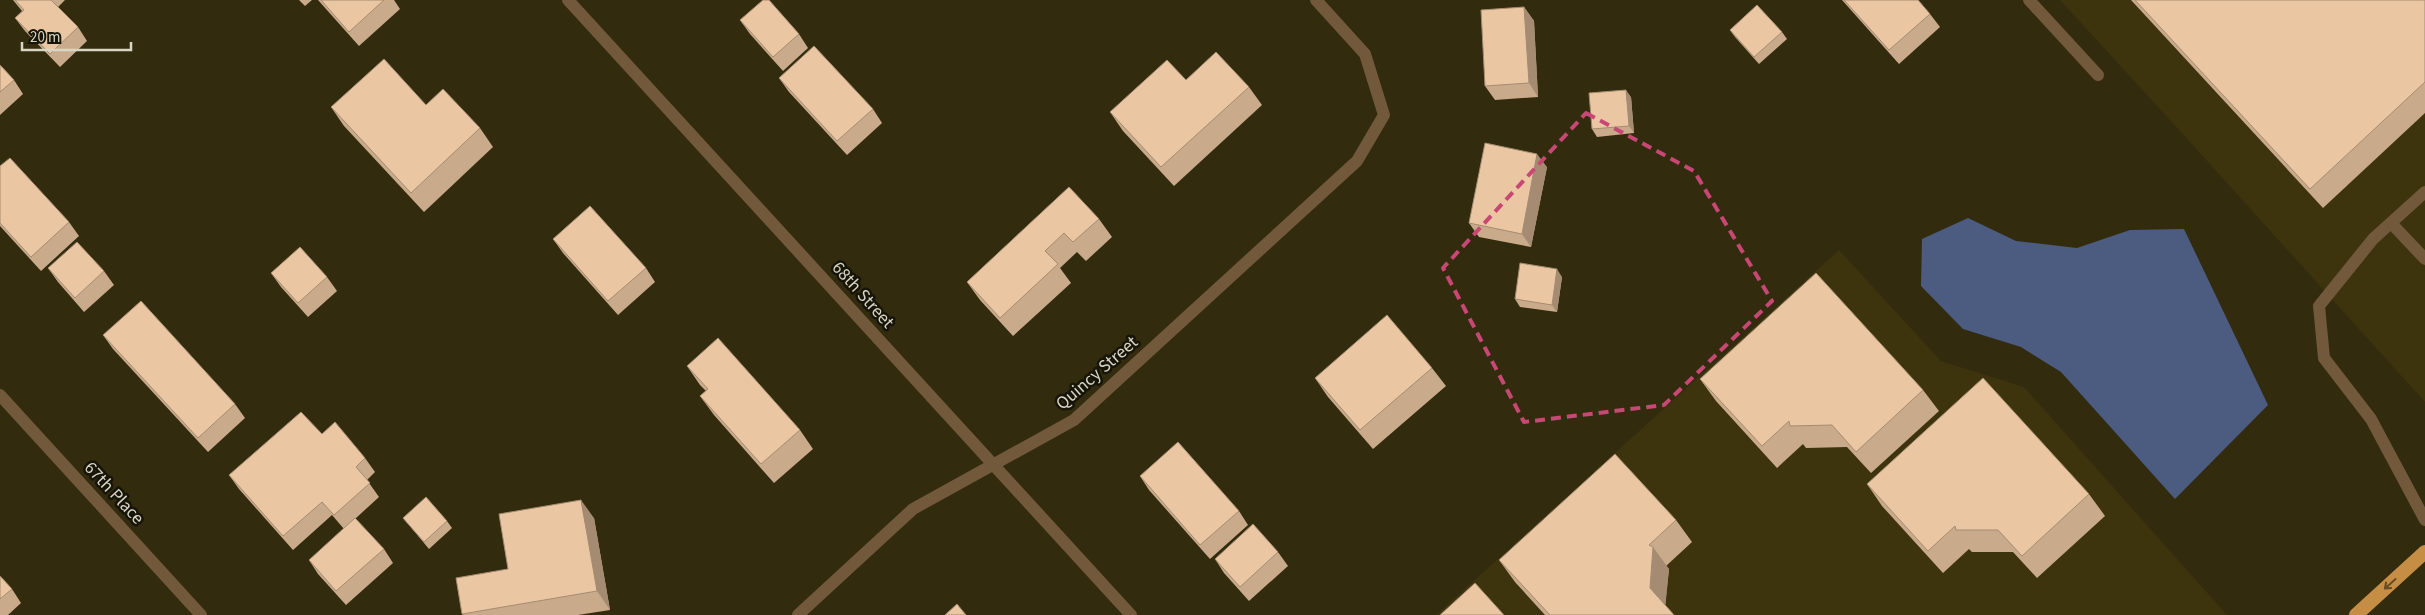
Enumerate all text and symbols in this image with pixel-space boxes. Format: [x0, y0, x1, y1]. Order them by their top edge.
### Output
scale bar [22, 20, 131, 52]
text: 20 m [30, 27, 60, 48]
street label: 68th Street [826, 256, 900, 334]
street label: Quincy Street [1051, 330, 1143, 416]
street label: 67th Place [78, 456, 150, 530]
one-way arrow [2384, 578, 2397, 589]

